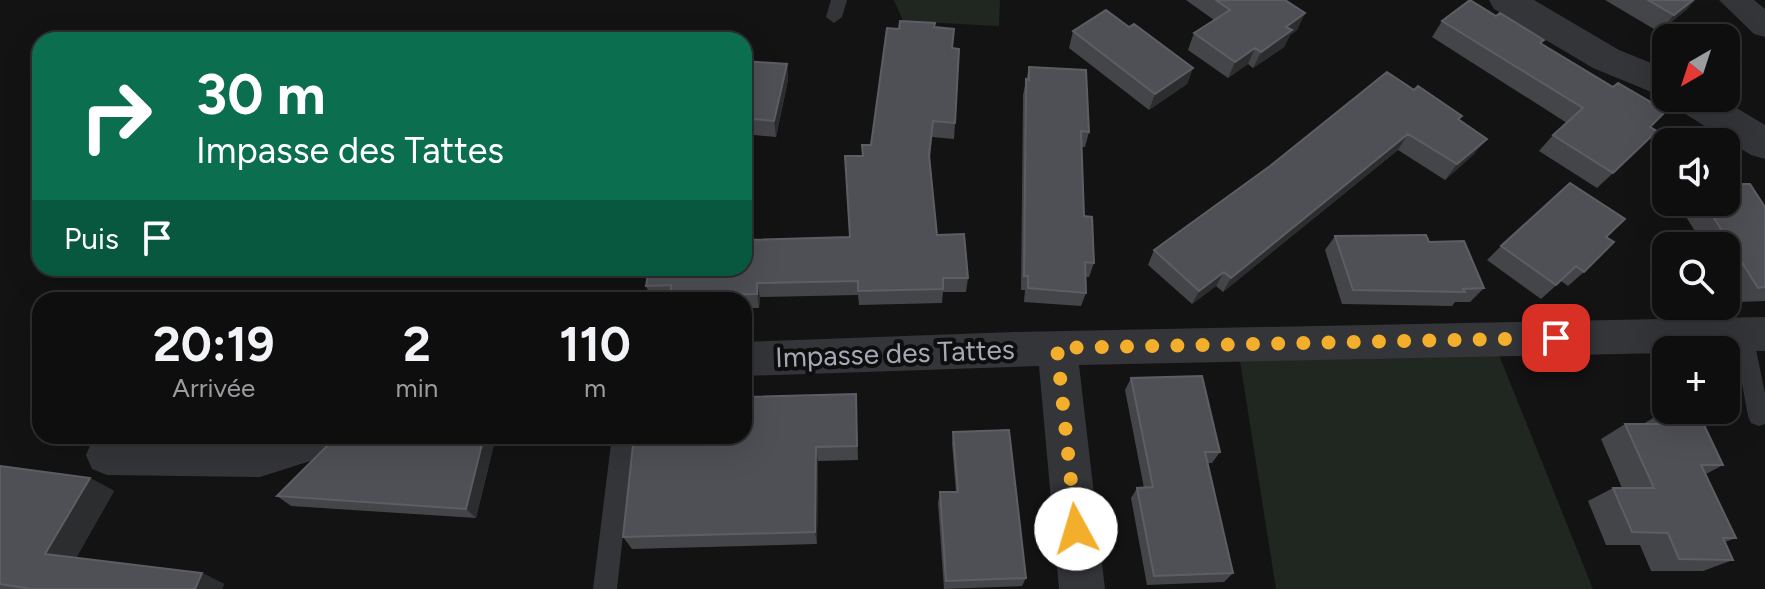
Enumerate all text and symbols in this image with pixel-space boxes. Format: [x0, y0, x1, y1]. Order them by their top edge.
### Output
north arrow [1652, 24, 1740, 112]
map controls [1652, 24, 1740, 424]
text: 30 m [196, 61, 326, 128]
icon: right [64, 64, 168, 168]
button: sound [1652, 128, 1740, 216]
text: Impasse des Tattes [196, 129, 504, 172]
icon: arrive [135, 216, 179, 260]
text: Puis [64, 220, 119, 257]
button: search [1652, 232, 1740, 320]
pin [1522, 304, 1590, 372]
text: 20:19 [153, 315, 275, 373]
text: 2 [403, 315, 431, 373]
text: 110 [559, 315, 631, 373]
icon: arrive [1534, 316, 1578, 360]
street label: Impasse des Tattes [775, 332, 1015, 374]
button: + [1652, 336, 1740, 424]
text: Arrivée [172, 372, 255, 404]
text: min [396, 372, 438, 404]
text: m [584, 372, 606, 404]
position arrow [1034, 487, 1118, 571]

